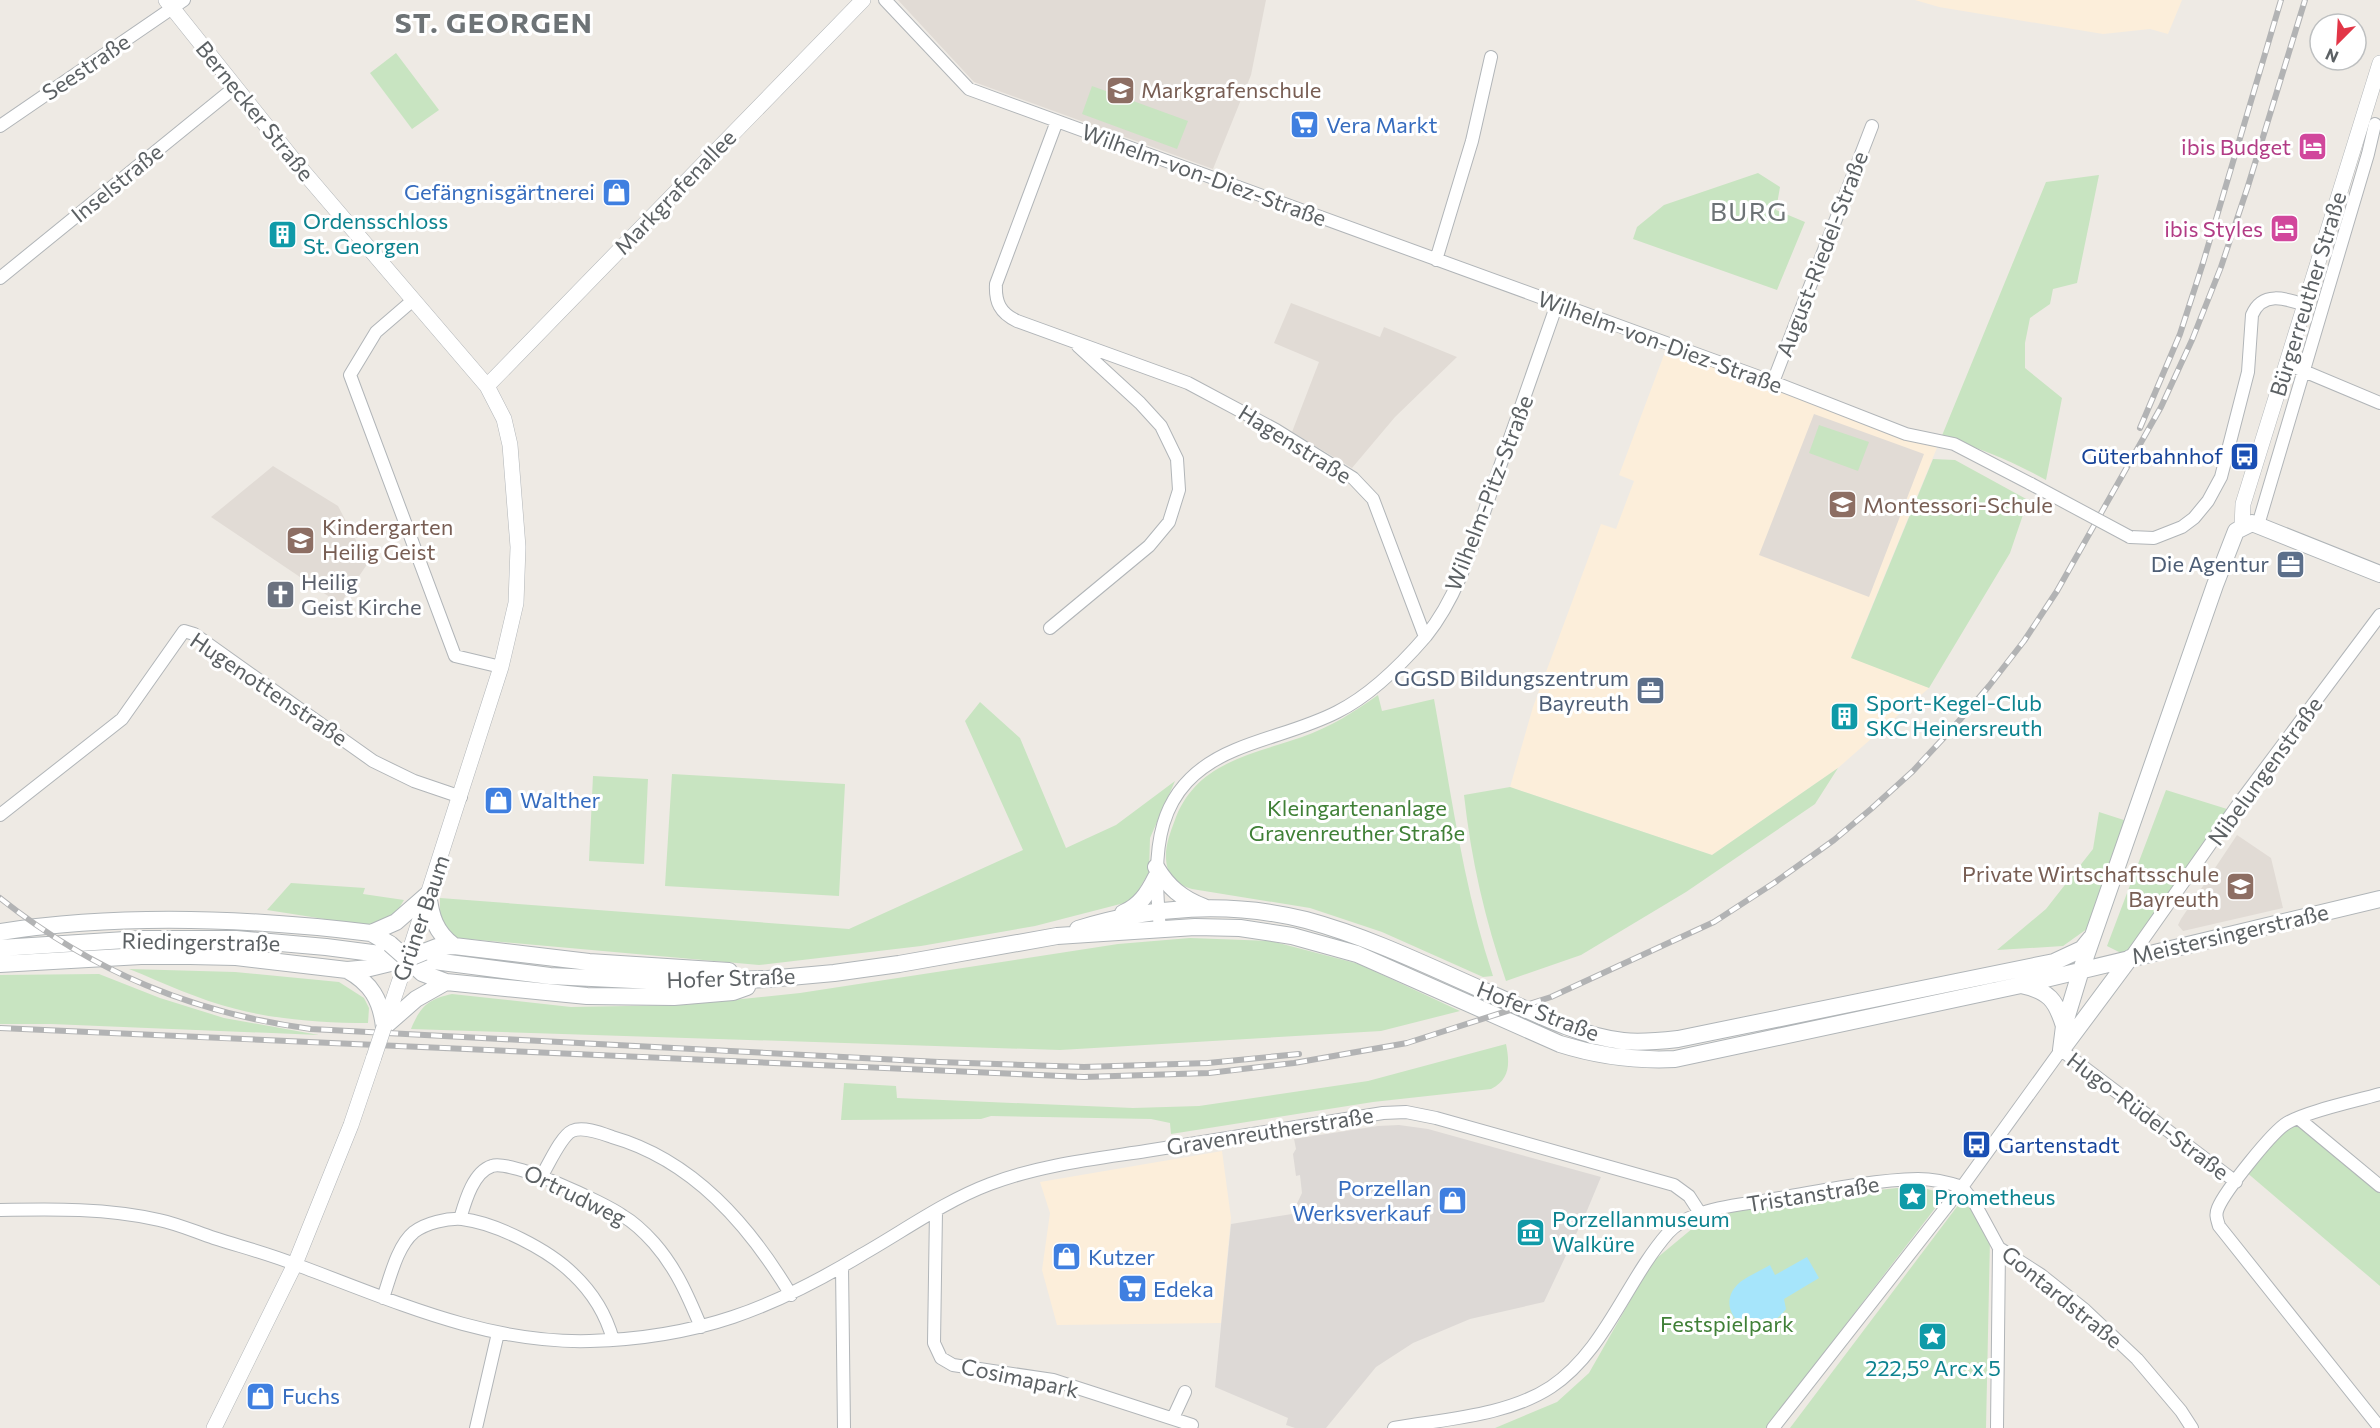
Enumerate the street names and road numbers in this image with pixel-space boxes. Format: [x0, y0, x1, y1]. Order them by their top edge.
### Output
street label: Seestraße [37, 27, 135, 106]
street label: Bernecker Straße [191, 35, 320, 186]
street label: Wilhelm-von-Diez-Straße [1078, 118, 1330, 231]
street label: Markgrafenallee [608, 124, 741, 260]
street label: Inselstraße [65, 138, 168, 228]
street label: August-Riedel-Straße [1770, 147, 1873, 360]
street label: Bürgerreuther Straße [2264, 188, 2352, 399]
street label: Wilhelm-von-Diez-Straße [1534, 285, 1786, 398]
street label: Wilhelm-Pitz-Straße [1439, 391, 1538, 594]
street label: Hagenstraße [1234, 398, 1357, 489]
street label: Hugenottenstraße [186, 626, 353, 751]
street label: Nibelungenstraße [2202, 691, 2328, 850]
street label: Grüner Baum [386, 851, 455, 984]
street label: Meistersingerstraße [2129, 898, 2331, 969]
street label: Riedingerstraße [121, 927, 281, 956]
street label: Hofer Straße [666, 962, 796, 993]
street label: Hofer Straße [1473, 975, 1603, 1046]
street label: Hugo-Rüdel-Straße [2062, 1046, 2235, 1185]
street label: Gravenreutherstraße [1165, 1101, 1375, 1160]
street label: Ortrudweg [520, 1158, 631, 1231]
street label: Tristanstraße [1745, 1170, 1881, 1217]
street label: Gontardstraße [1997, 1240, 2128, 1354]
street label: Cosimapark [959, 1352, 1081, 1403]

